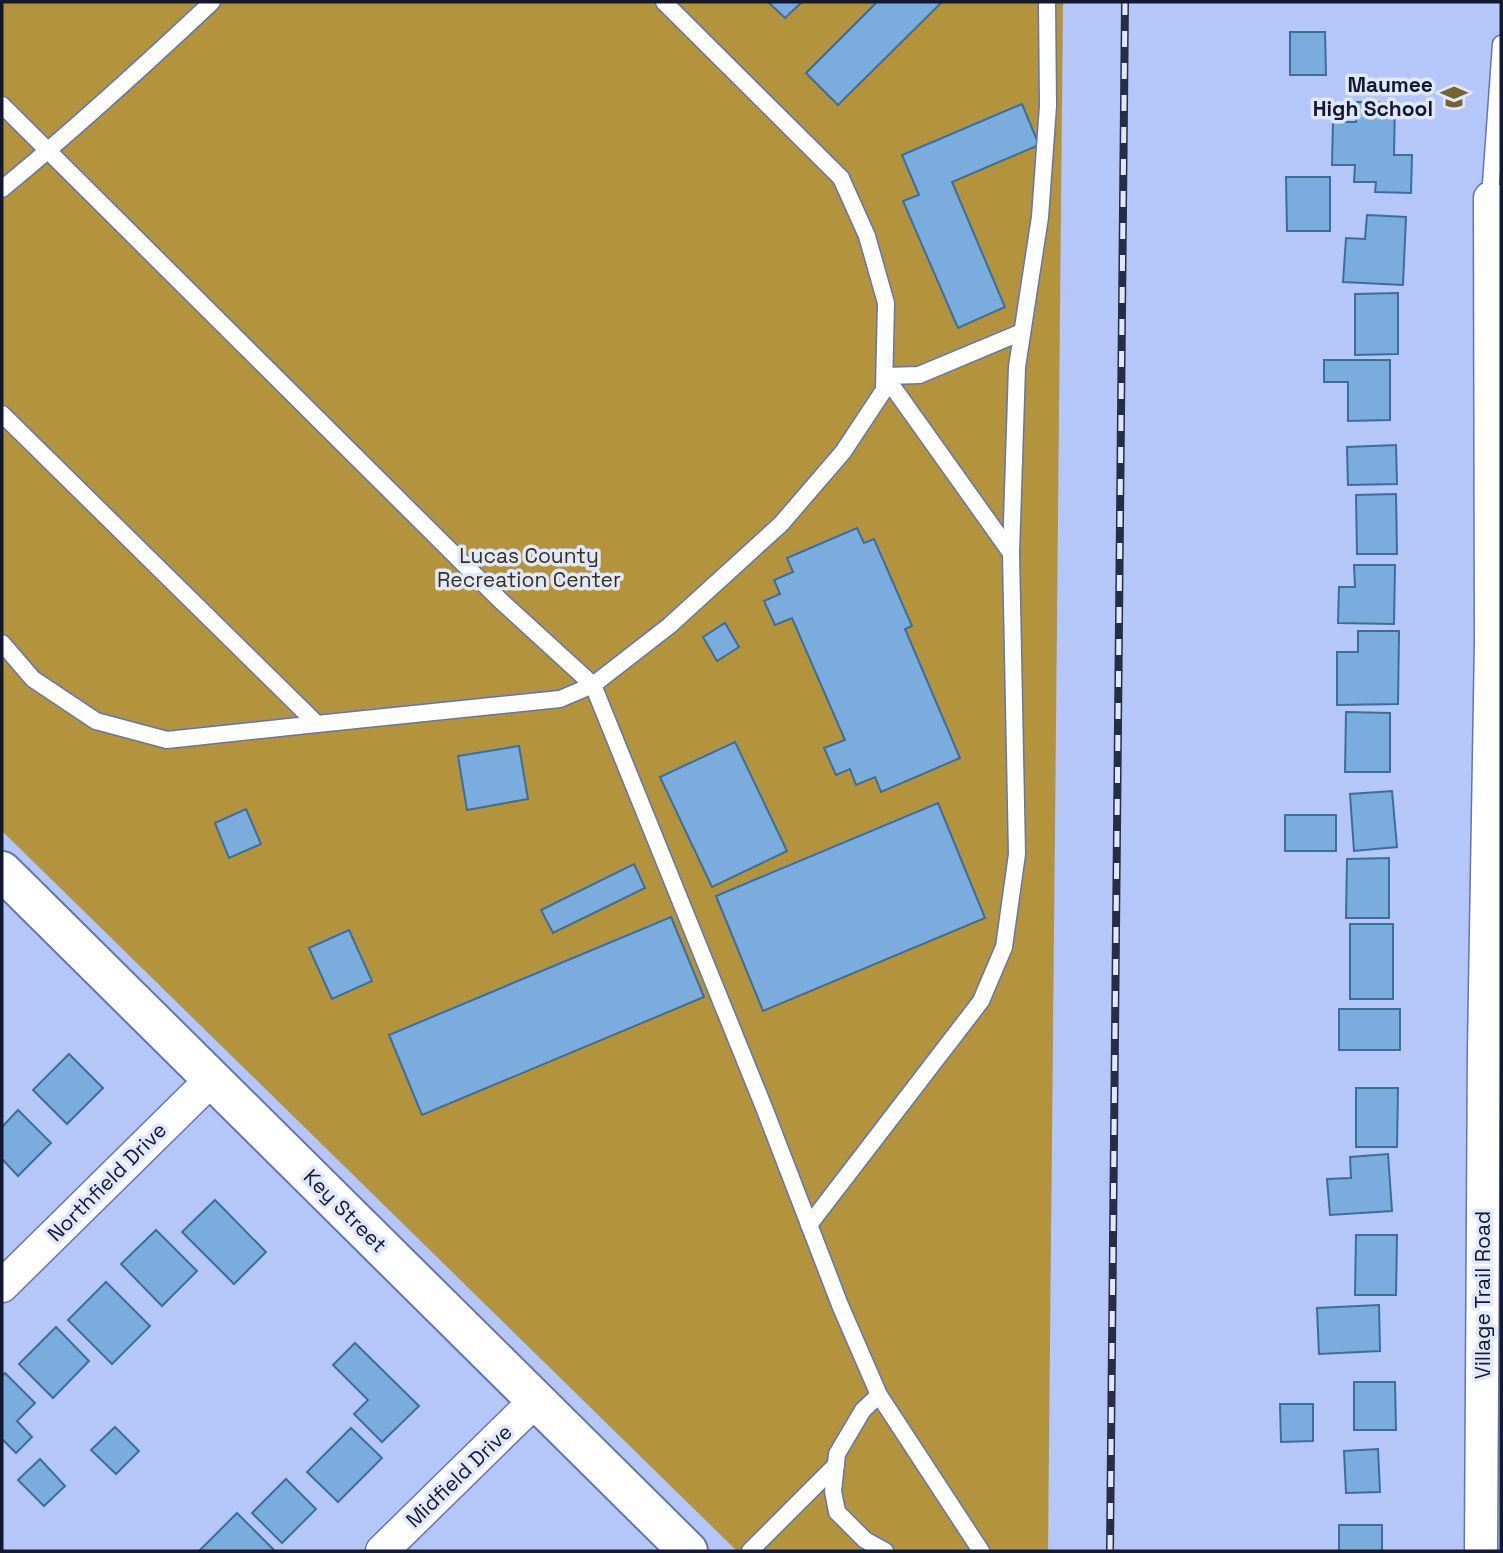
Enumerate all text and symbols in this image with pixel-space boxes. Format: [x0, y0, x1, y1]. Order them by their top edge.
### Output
place label: Maumee High School [1313, 71, 1433, 122]
school or university icon: Maumee High School [1439, 82, 1469, 112]
park label: Lucas County Recreation Center [437, 542, 621, 593]
street label: Northfield Drive [41, 1116, 172, 1247]
street label: Key Street [298, 1163, 393, 1258]
street label: Village Trail Road [1469, 1211, 1496, 1379]
street label: Midfield Drive [400, 1418, 518, 1533]

